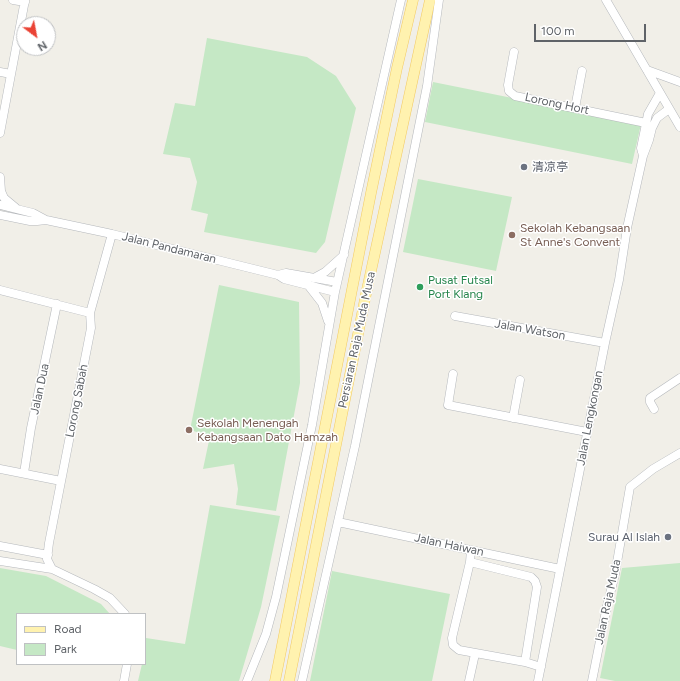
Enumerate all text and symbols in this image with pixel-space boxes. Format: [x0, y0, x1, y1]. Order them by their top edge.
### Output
north arrow [16, 16, 56, 56]
scale bar [536, 16, 648, 42]
text: 100 m [541, 24, 575, 38]
text: N [35, 38, 49, 54]
street label: Lorong Hort [523, 90, 591, 118]
place label: 清凉亭 [532, 160, 568, 174]
marker: 清凉亭 [519, 162, 529, 172]
place label: Sekolah Kebangsaan St Anne's Convent [520, 221, 630, 249]
street label: Jalan Pandamaran [120, 229, 218, 267]
marker: Sekolah Kebangsaan St Anne's Convent [507, 230, 517, 240]
street label: Persiaran Raja Muda Musa [335, 270, 379, 410]
place label: Pusat Futsal Port Klang [428, 273, 493, 301]
marker: Pusat Futsal Port Klang [415, 282, 425, 292]
street label: Jalan Watson [493, 317, 567, 343]
street label: Jalan Dua [28, 362, 52, 416]
street label: Lorong Sabah [63, 363, 91, 439]
street label: Jalan Lengkongan [574, 369, 606, 467]
place label: Sekolah Menengah Kebangsaan Dato Hamzah [197, 416, 338, 444]
marker: Sekolah Menengah Kebangsaan Dato Hamzah [184, 425, 194, 435]
place label: Surau Al Islah [588, 530, 660, 544]
street label: Jalan Haiwan [413, 531, 485, 559]
marker: Surau Al Islah [663, 532, 673, 542]
street label: Jalan Raja Muda [592, 558, 624, 646]
legend [16, 613, 146, 665]
text: Road [54, 622, 82, 636]
text: Park [54, 642, 77, 656]

